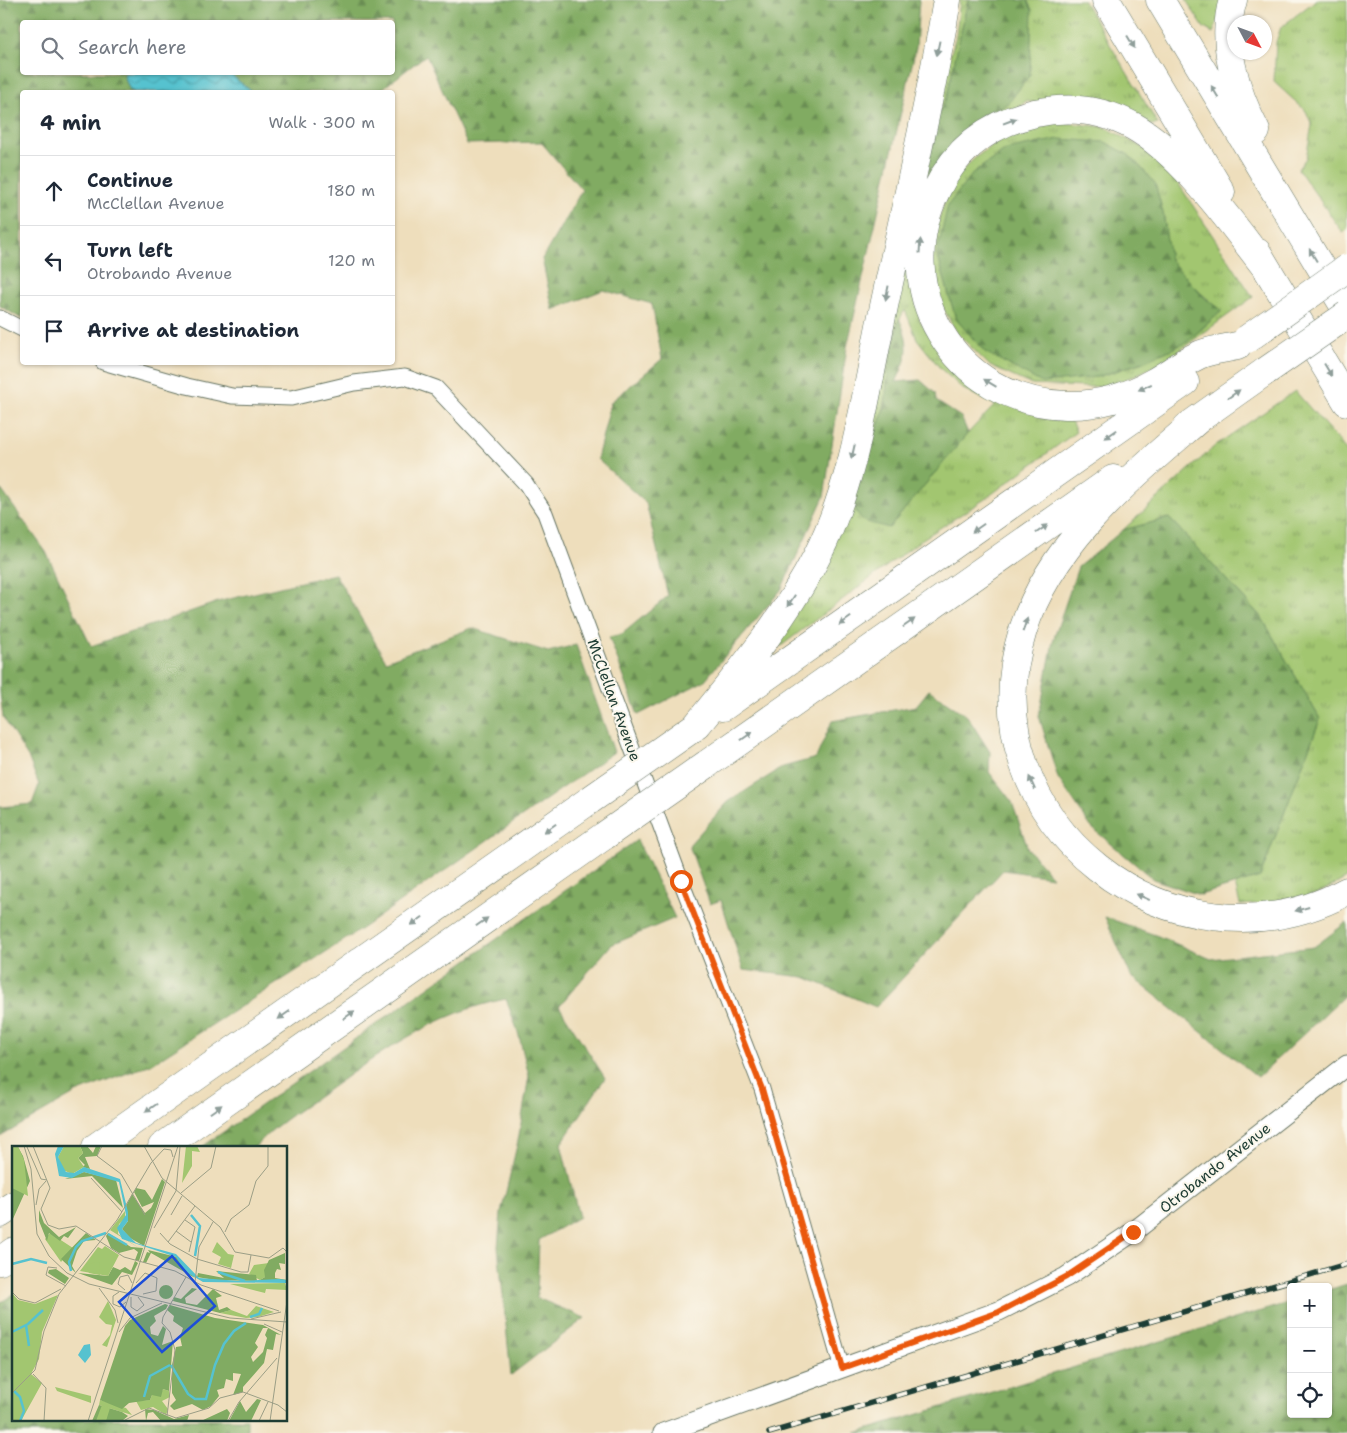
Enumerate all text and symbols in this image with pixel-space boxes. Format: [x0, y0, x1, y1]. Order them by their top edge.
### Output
north arrow [1227, 15, 1272, 60]
search box [20, 20, 395, 75]
icon: search [38, 34, 66, 62]
text: Search here [78, 35, 187, 60]
one-way arrow [1127, 35, 1136, 48]
one-way arrow [934, 40, 942, 56]
one-way arrow [1211, 86, 1220, 99]
text: 4 min [40, 109, 101, 137]
text: Walk · 300 m [268, 112, 375, 133]
one-way arrow [1003, 117, 1018, 125]
text: Continue [87, 168, 173, 193]
icon: ahead [40, 177, 68, 205]
text: 180 m [327, 180, 375, 201]
text: McClellan Avenue [87, 193, 224, 214]
one-way arrow [916, 237, 924, 253]
text: Turn left [87, 238, 173, 263]
icon: left [40, 247, 68, 275]
one-way arrow [1308, 248, 1317, 261]
text: 120 m [328, 250, 375, 271]
text: Otrobando Avenue [87, 263, 232, 284]
one-way arrow [883, 285, 891, 300]
icon: arrive [40, 317, 68, 345]
text: Arrive at destination [87, 318, 299, 343]
one-way arrow [1323, 364, 1332, 377]
one-way arrow [984, 378, 997, 387]
one-way arrow [1138, 383, 1152, 391]
one-way arrow [1227, 389, 1241, 399]
one-way arrow [1104, 429, 1118, 439]
one-way arrow [849, 444, 857, 459]
one-way arrow [972, 522, 985, 533]
one-way arrow [1035, 524, 1049, 534]
one-way arrow [787, 594, 796, 608]
one-way arrow [838, 616, 852, 626]
one-way arrow [1022, 617, 1030, 632]
one-way arrow [902, 618, 916, 628]
street label: McClellan Avenue [583, 636, 645, 764]
one-way arrow [740, 731, 754, 741]
one-way arrow [1028, 776, 1036, 790]
one-way arrow [543, 823, 557, 833]
route start [670, 870, 693, 893]
one-way arrow [1136, 892, 1150, 900]
one-way arrow [1295, 906, 1310, 914]
one-way arrow [410, 916, 424, 926]
one-way arrow [476, 917, 489, 927]
one-way arrow [277, 1010, 291, 1020]
one-way arrow [343, 1010, 356, 1020]
one-way arrow [144, 1103, 158, 1113]
one-way arrow [210, 1104, 223, 1114]
street label: Otrobando Avenue [1155, 1118, 1275, 1218]
inset map [12, 1146, 288, 1420]
route end [1122, 1221, 1145, 1244]
map controls [1287, 1283, 1332, 1418]
button: + [1287, 1283, 1332, 1328]
button: − [1287, 1328, 1332, 1373]
button: locate [1287, 1373, 1332, 1418]

